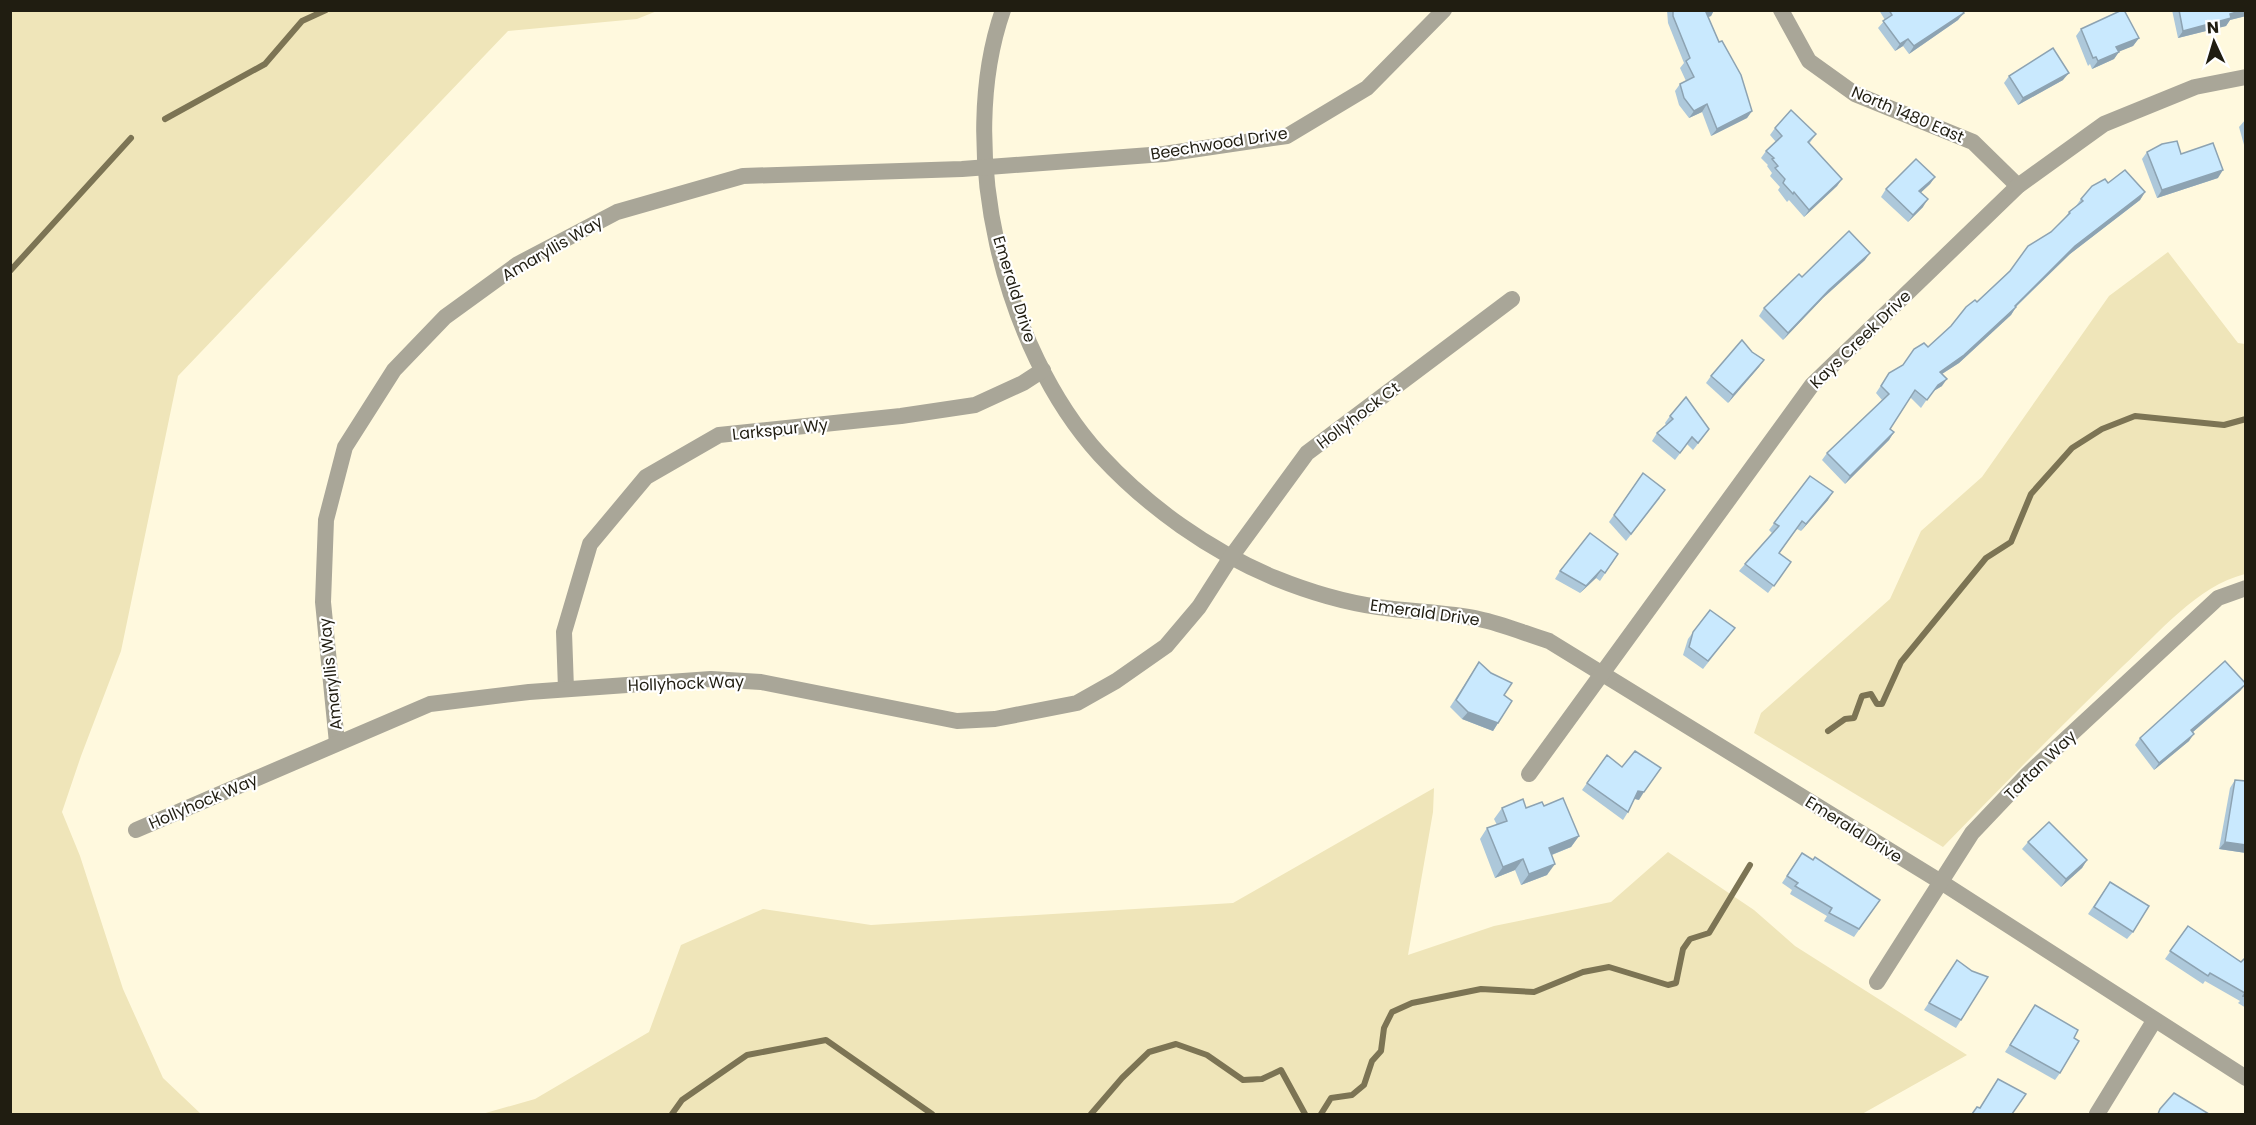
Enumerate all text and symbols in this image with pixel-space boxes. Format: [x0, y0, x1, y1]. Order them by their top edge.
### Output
north arrow [2184, 12, 2244, 72]
text: N [2206, 16, 2220, 39]
street label: North 1480 East [1848, 80, 1968, 149]
street label: Beechwood Drive [1149, 121, 1289, 166]
street label: Amaryllis Way [498, 210, 607, 287]
street label: Emerald Drive [987, 233, 1042, 345]
street label: Kays Creek Drive [1805, 285, 1916, 394]
street label: Hollyhock Ct [1312, 376, 1405, 454]
street label: Larkspur Wy [731, 413, 829, 446]
street label: Emerald Drive [1369, 593, 1481, 632]
street label: Amaryllis Way [313, 617, 348, 731]
street label: Hollyhock Way [627, 670, 745, 697]
street label: Tartan Way [1999, 725, 2081, 806]
street label: Hollyhock Way [145, 768, 261, 835]
street label: Emerald Drive [1801, 790, 1907, 869]

